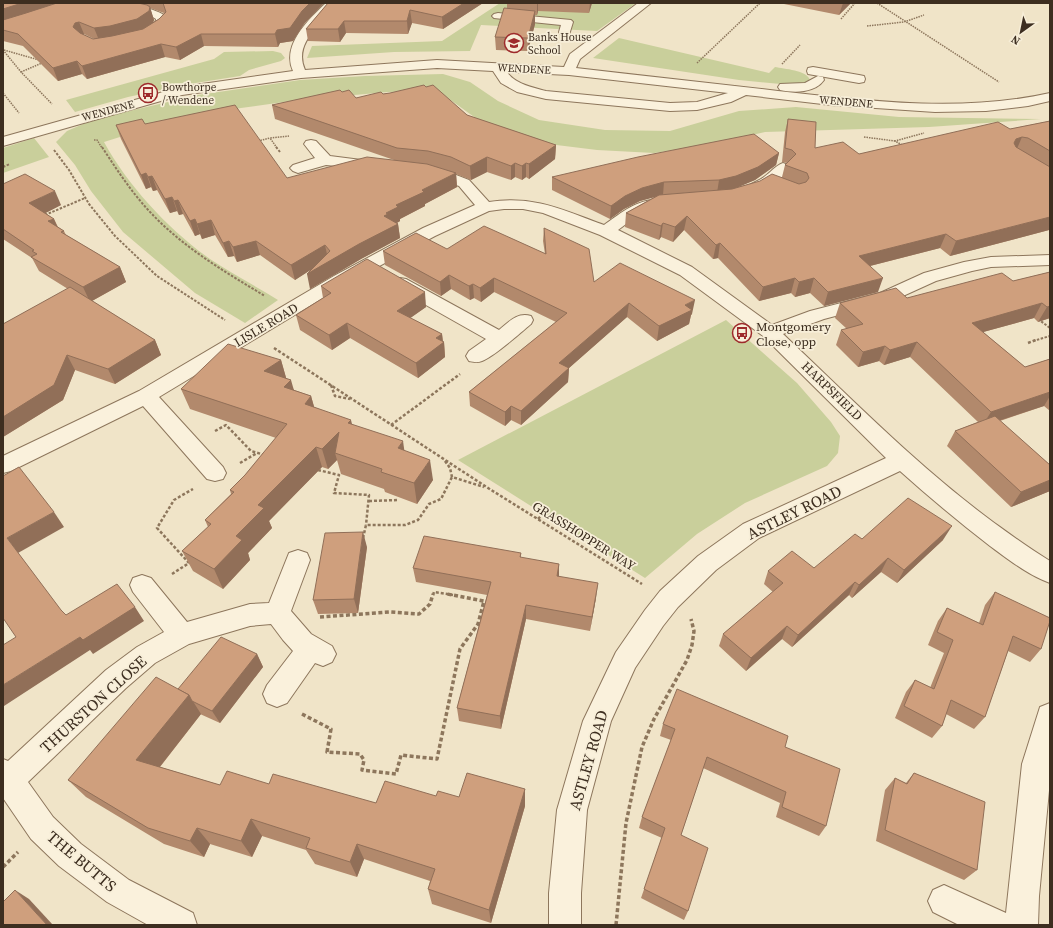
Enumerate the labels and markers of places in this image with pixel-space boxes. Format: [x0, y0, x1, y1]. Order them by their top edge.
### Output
place label: Banks House School [528, 30, 592, 58]
school or university icon: Banks House School [503, 32, 525, 54]
place label: Bowthorpe / Wendene [162, 80, 217, 108]
bus stop icon: Bowthorpe / Wendene [137, 82, 159, 104]
place label: Montgomery Close, opp [756, 318, 831, 350]
bus stop icon: Montgomery Close, opp [731, 322, 753, 344]

